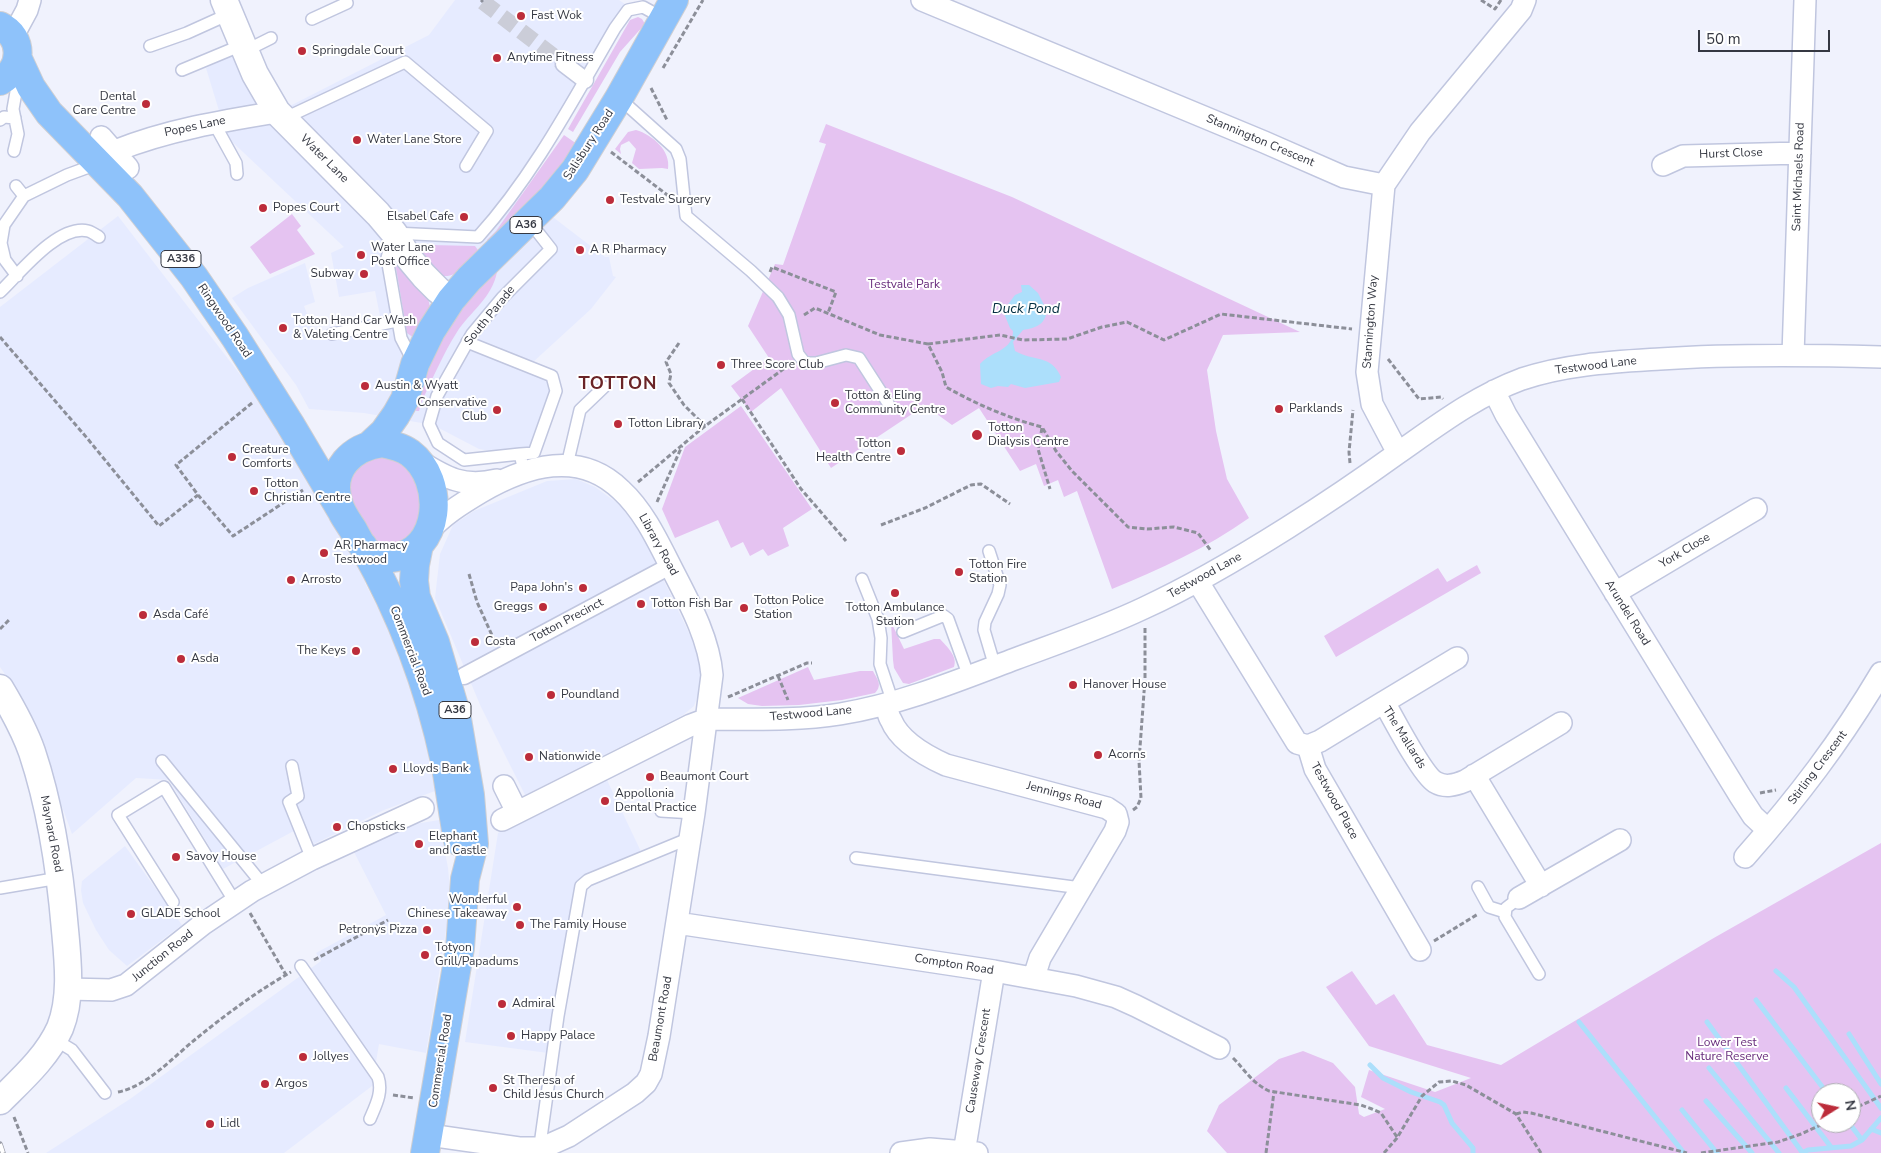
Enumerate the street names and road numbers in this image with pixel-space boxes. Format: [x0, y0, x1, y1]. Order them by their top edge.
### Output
street label: Salisbury Road [561, 107, 617, 183]
street label: Stannington Crescent [1204, 112, 1316, 170]
street label: Popes Lane [163, 113, 227, 141]
street label: Saint Michaels Road [1790, 122, 1808, 232]
street label: Water Lane [297, 132, 351, 186]
street label: Hurst Close [1699, 146, 1763, 162]
road number: A36 [510, 216, 542, 234]
road number: A336 [161, 250, 201, 268]
street label: Stannington Way [1361, 275, 1381, 369]
street label: Ringwood Road [194, 281, 254, 361]
street label: South Parade [462, 283, 518, 349]
street label: Testwood Lane [1554, 354, 1638, 378]
street label: Library Road [635, 511, 681, 579]
street label: York Close [1657, 530, 1713, 572]
street label: Testwood Lane [1166, 550, 1244, 602]
street label: Arundel Road [1601, 578, 1653, 648]
street label: Totton Precinct [528, 596, 606, 646]
street label: Commercial Road [386, 604, 434, 698]
road number: A36 [439, 702, 471, 718]
street label: Testwood Lane [769, 703, 853, 725]
street label: The Mallards [1379, 704, 1429, 772]
street label: Stirling Crescent [1785, 728, 1851, 808]
street label: Testwood Place [1307, 760, 1361, 842]
street label: Jennings Road [1025, 779, 1103, 813]
street label: Maynard Road [36, 794, 66, 874]
street label: Junction Road [130, 927, 196, 985]
street label: Compton Road [913, 952, 995, 978]
street label: Beaumont Road [646, 975, 676, 1063]
street label: Causeway Crescent [964, 1008, 994, 1114]
street label: Commercial Road [426, 1013, 456, 1109]

